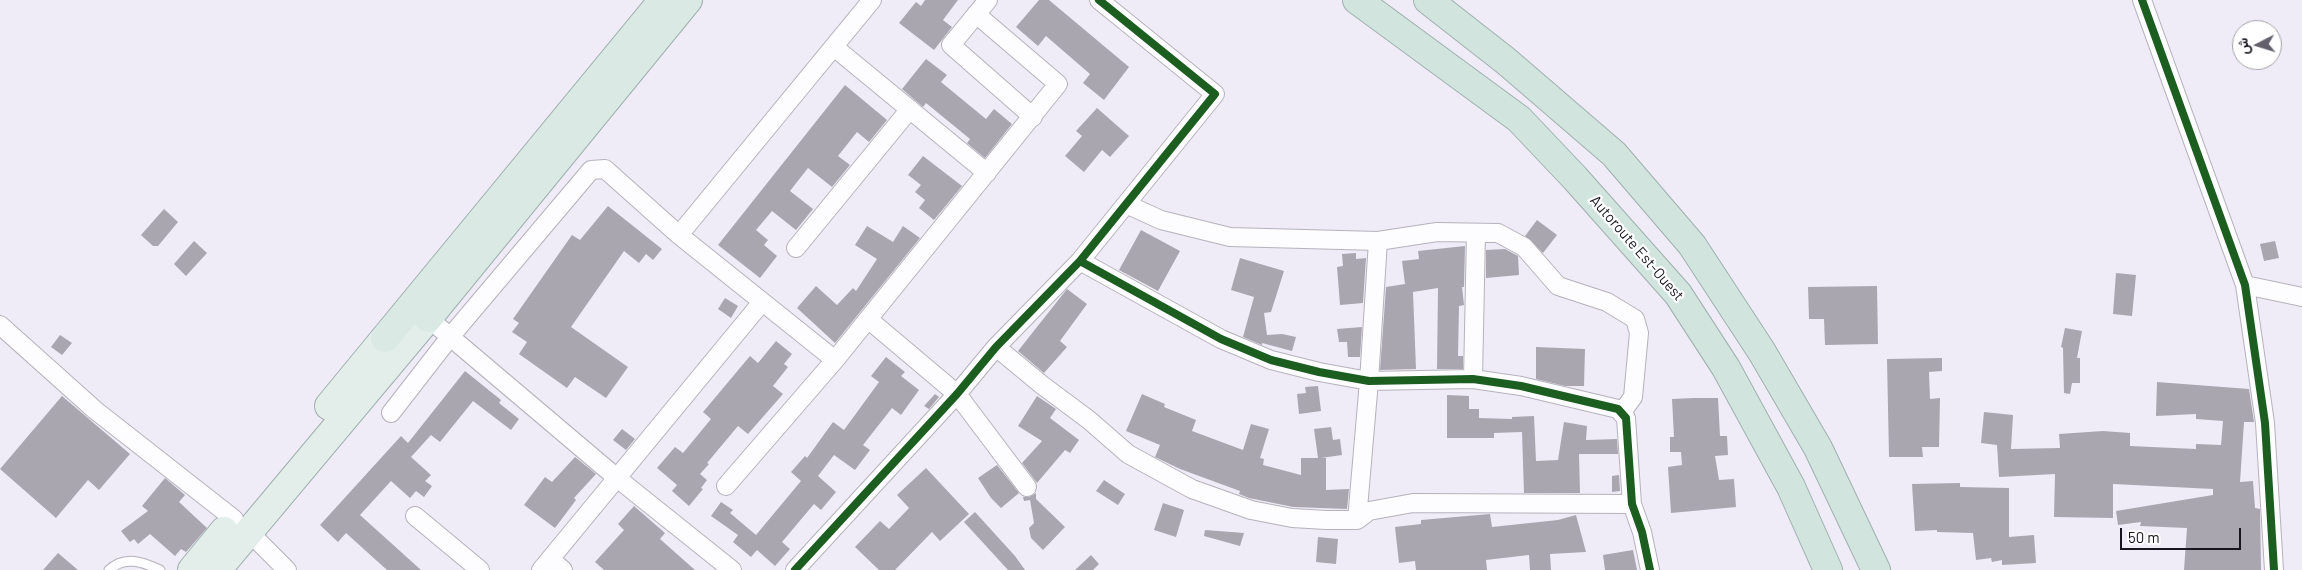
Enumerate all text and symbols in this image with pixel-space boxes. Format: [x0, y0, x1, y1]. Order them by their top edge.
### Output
north arrow [2232, 20, 2282, 70]
text: ش [2233, 37, 2252, 55]
street label: Autoroute Est-Ouest [1586, 192, 1688, 304]
scale bar [2122, 518, 2243, 550]
text: 50 m [2128, 528, 2160, 546]

